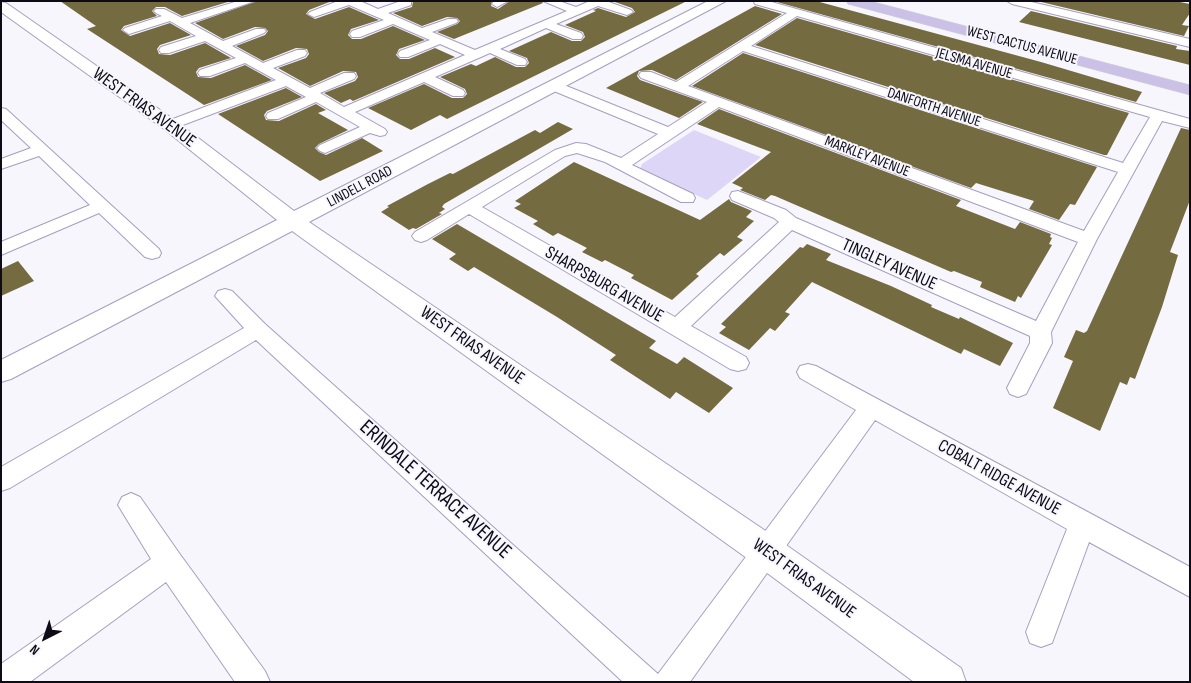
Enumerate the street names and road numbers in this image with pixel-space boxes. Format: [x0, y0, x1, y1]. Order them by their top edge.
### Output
street label: WEST CACTUS AVENUE [965, 23, 1079, 69]
street label: JELSMA AVENUE [934, 44, 1014, 84]
street label: WEST FRIAS AVENUE [88, 63, 200, 153]
street label: DANFORTH AVENUE [885, 84, 983, 132]
street label: MARKLEY AVENUE [822, 133, 912, 181]
street label: LINDELL ROAD [324, 162, 396, 212]
street label: TINGLEY AVENUE [838, 234, 940, 296]
street label: SHARPSBURG AVENUE [541, 242, 667, 328]
street label: WEST FRIAS AVENUE [416, 302, 528, 390]
street label: ERINDALE TERRACE AVENUE [354, 415, 516, 565]
street label: COBALT RIDGE AVENUE [934, 435, 1064, 521]
street label: WEST FRIAS AVENUE [748, 534, 860, 624]

